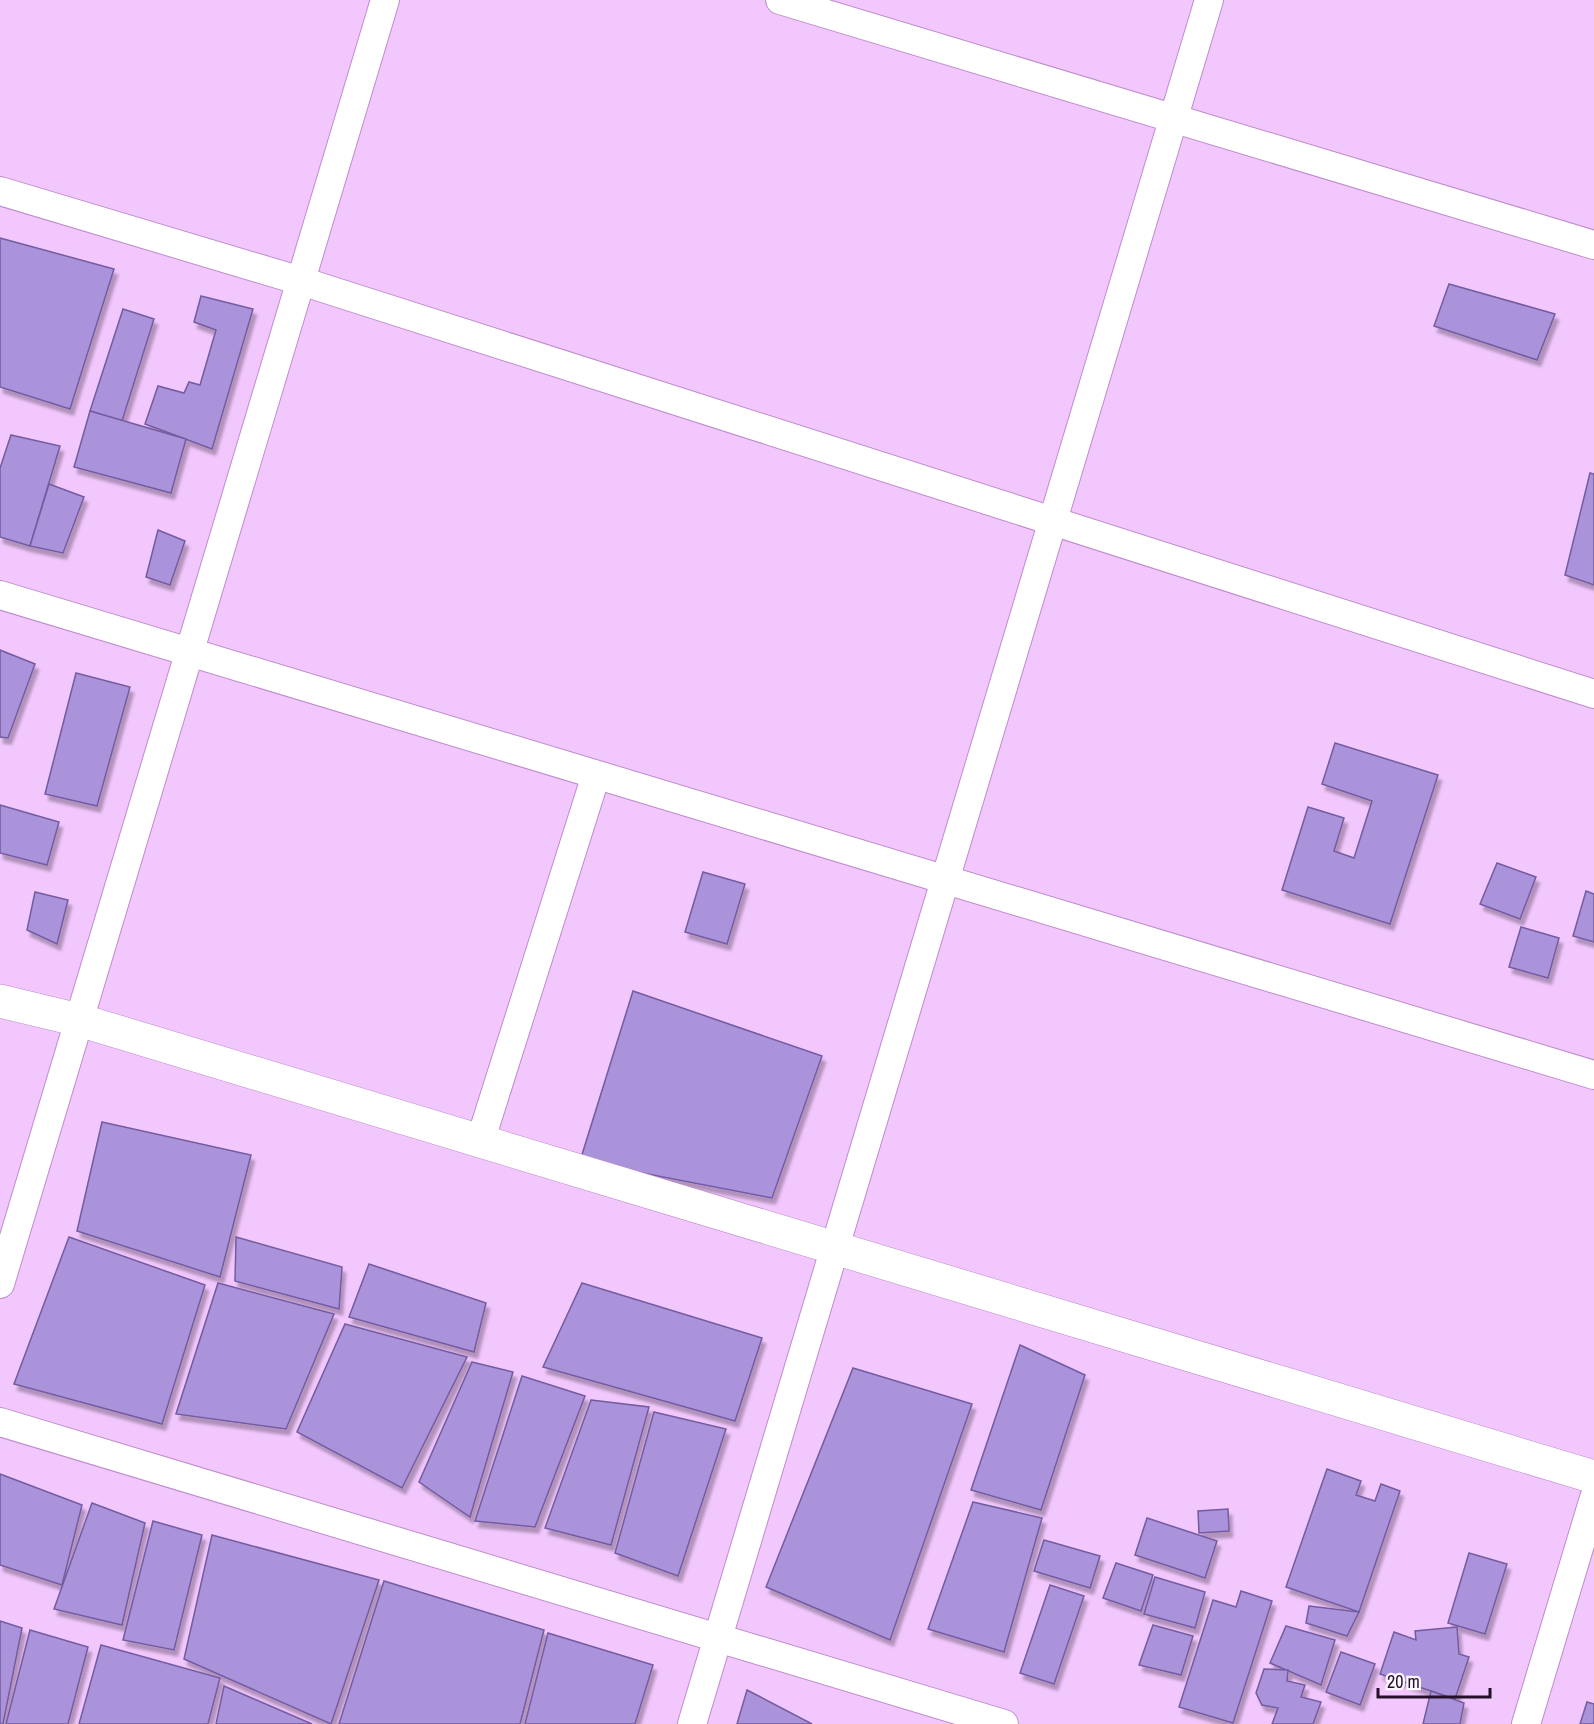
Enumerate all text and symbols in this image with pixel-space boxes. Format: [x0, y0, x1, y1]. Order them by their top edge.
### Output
scale bar [1378, 1661, 1490, 1699]
text: 20 m [1387, 1669, 1420, 1694]

